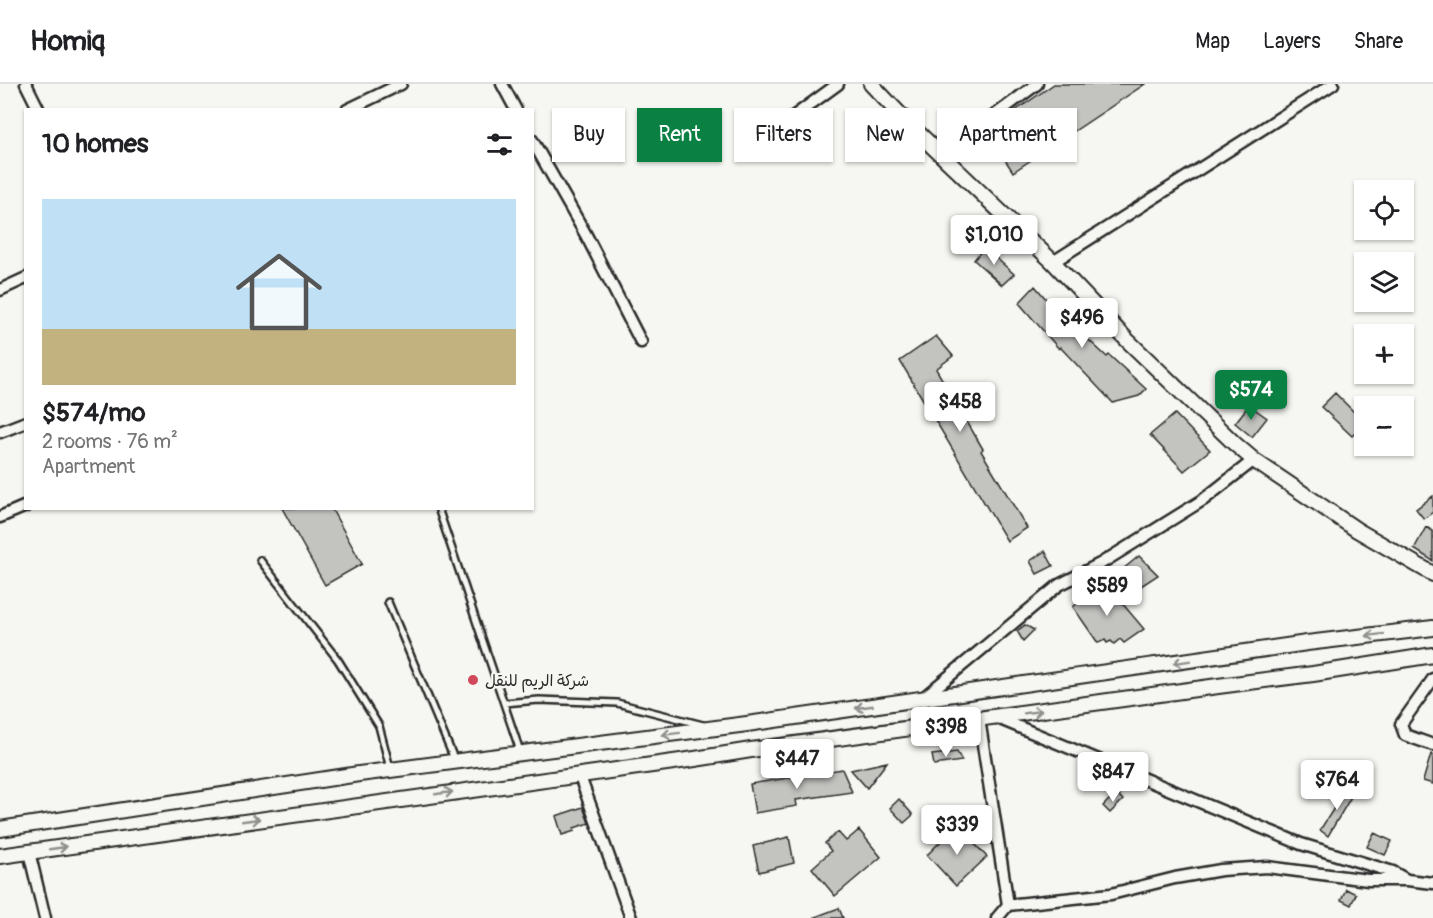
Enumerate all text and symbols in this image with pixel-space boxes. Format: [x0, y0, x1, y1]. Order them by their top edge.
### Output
text: Homiq [30, 24, 105, 59]
text: Map [1195, 28, 1230, 55]
text: Layers [1263, 28, 1321, 55]
text: Share [1354, 28, 1403, 55]
chip: Buy [552, 108, 625, 162]
chip: Rent [637, 108, 722, 162]
chip: Filters [734, 108, 833, 162]
chip: New [845, 108, 925, 162]
chip: Apartment [937, 108, 1077, 162]
text: 10 homes [42, 128, 148, 160]
icon: filters [483, 128, 516, 161]
map controls [1354, 180, 1414, 456]
button: locate [1354, 180, 1414, 240]
pin: $1,010 [945, 215, 1043, 266]
text: $1,010 [965, 222, 1023, 247]
icon: home [225, 238, 333, 346]
button: layers [1354, 252, 1414, 312]
pin: $496 [1046, 298, 1118, 349]
text: $496 [1060, 305, 1104, 330]
button: + [1354, 324, 1414, 384]
pin: $574 [1215, 370, 1287, 421]
text: $574 [1229, 377, 1273, 402]
pin: $458 [924, 382, 996, 433]
text: $458 [938, 389, 982, 414]
button: − [1354, 396, 1414, 456]
text: $574/mo [42, 397, 145, 429]
text: 2 rooms · 76 m² [42, 429, 178, 454]
text: Apartment [42, 454, 135, 479]
pin: $589 [1071, 566, 1143, 617]
text: $589 [1086, 573, 1128, 598]
one-way arrow [1366, 630, 1385, 641]
one-way arrow [1172, 656, 1192, 667]
place label: شركة الريم للنقل [485, 671, 589, 693]
marker: شركة الريم للنقل [466, 673, 480, 687]
one-way arrow [855, 701, 874, 712]
one-way arrow [1022, 706, 1042, 717]
pin: $398 [910, 707, 982, 758]
text: $398 [925, 714, 967, 739]
one-way arrow [661, 728, 681, 739]
pin: $447 [761, 739, 833, 790]
text: $447 [775, 746, 819, 771]
pin: $847 [1077, 752, 1149, 803]
text: $847 [1091, 759, 1135, 784]
pin: $764 [1301, 760, 1373, 811]
text: $764 [1315, 767, 1359, 792]
one-way arrow [434, 788, 454, 799]
pin: $339 [921, 805, 993, 856]
text: $339 [935, 812, 979, 837]
one-way arrow [241, 815, 260, 826]
one-way arrow [48, 842, 67, 853]

